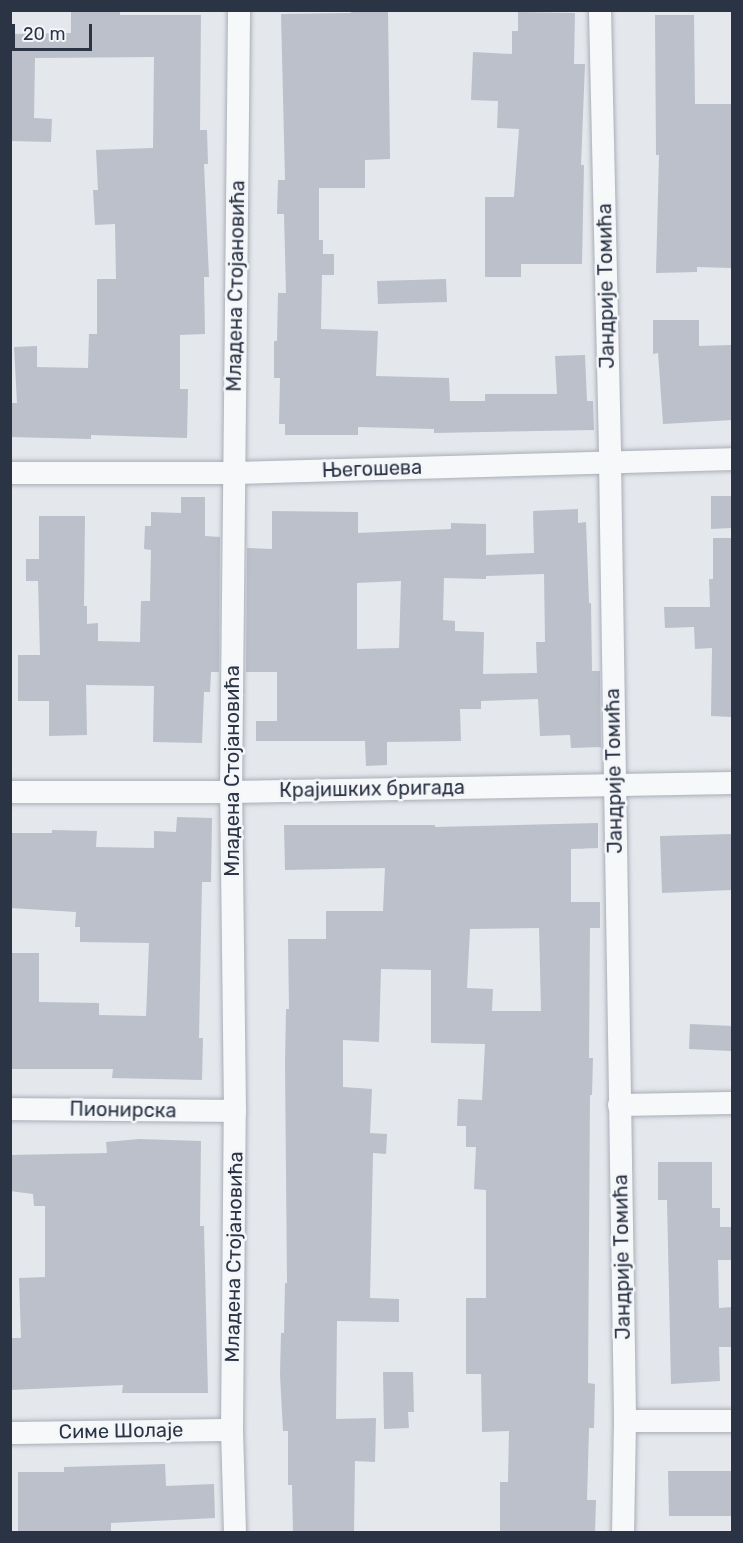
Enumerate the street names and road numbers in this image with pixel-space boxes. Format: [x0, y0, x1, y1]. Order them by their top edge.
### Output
street label: Младена Стојановића [222, 180, 250, 392]
street label: Јандрије Томића [593, 203, 619, 369]
street label: Његошева [321, 455, 423, 483]
street label: Младена Стојановића [220, 665, 244, 877]
street label: Јандрије Томића [601, 688, 627, 854]
street label: Крајишких бригада [279, 775, 465, 803]
street label: Пионирска [69, 1097, 177, 1123]
street label: Младена Стојановића [220, 1151, 248, 1363]
street label: Јандрије Томића [609, 1174, 635, 1340]
street label: Симе Шолаје [58, 1418, 184, 1444]

